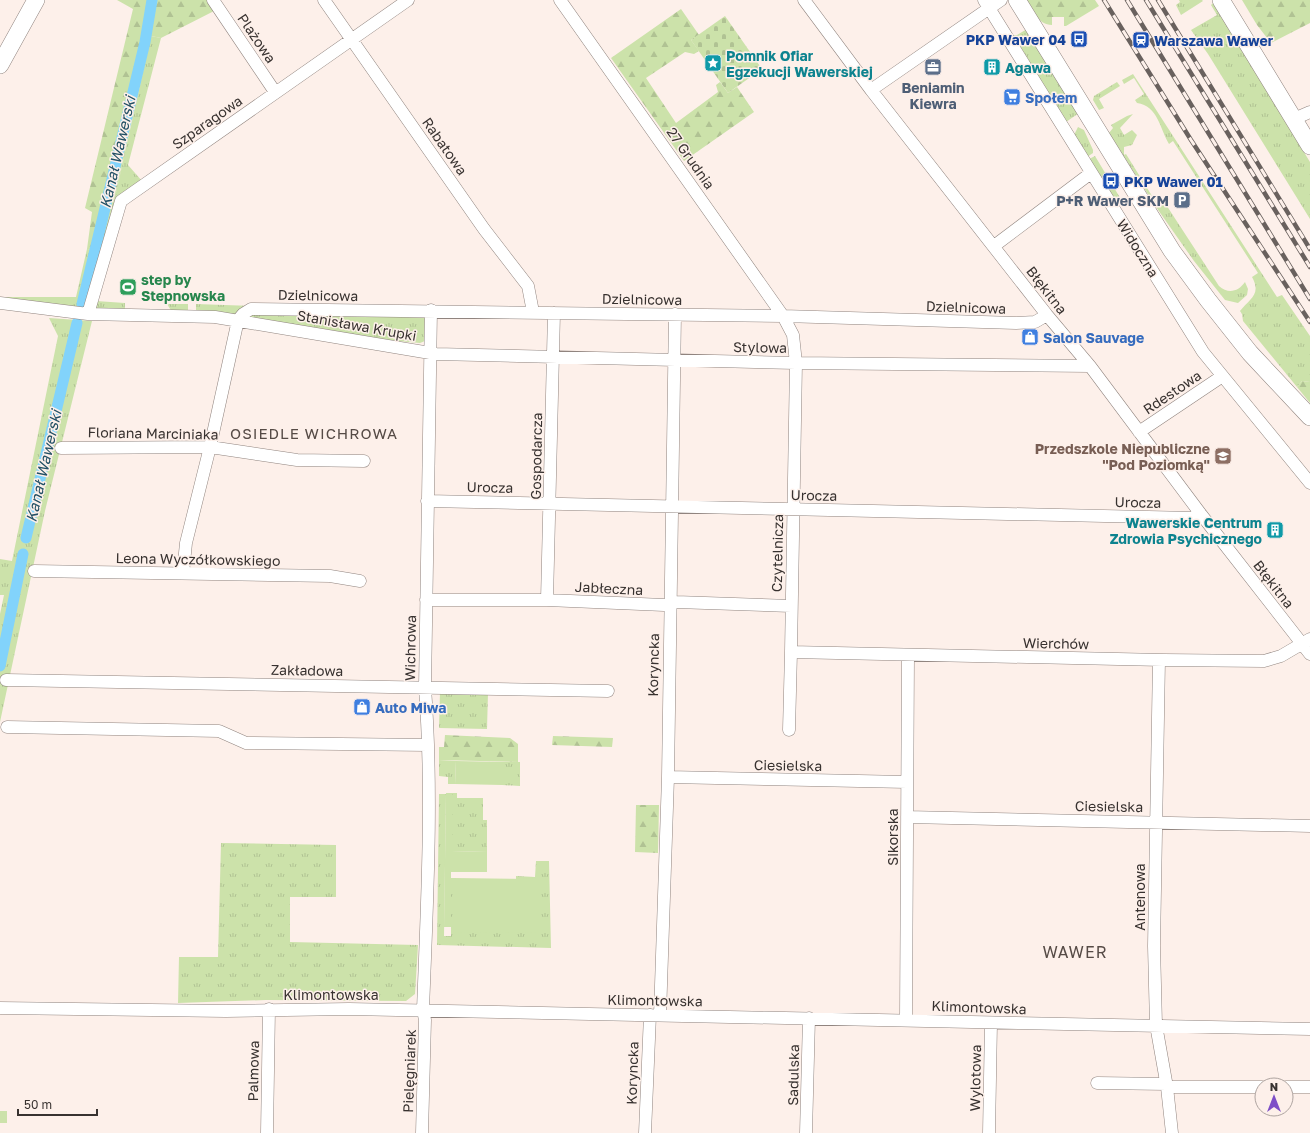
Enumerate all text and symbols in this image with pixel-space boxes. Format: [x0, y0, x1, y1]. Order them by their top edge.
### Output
street label: Plażowa [234, 10, 280, 66]
bus stop icon: PKP Wawer 04 [1069, 29, 1089, 49]
station icon: Warszawa Wawer [1131, 30, 1151, 50]
place label: PKP Wawer 04 [966, 31, 1066, 48]
place label: Warszawa Wawer [1154, 32, 1274, 49]
place label: Pomnik Ofiar Egzekucji Wawerskiej [726, 47, 873, 80]
place icon: Pomnik Ofiar Egzekucji Wawerskiej [703, 53, 723, 73]
office icon: Beniamin Kiewra [923, 57, 943, 77]
building icon: Agawa [982, 57, 1002, 77]
place label: Agawa [1005, 59, 1051, 76]
place label: Beniamin Kiewra [901, 79, 965, 112]
supermarket icon: Społem [1002, 87, 1022, 107]
place label: Społem [1025, 89, 1077, 106]
water label: Kanał Wawerski [95, 92, 139, 210]
street label: Szparagowa [169, 92, 245, 152]
street label: Rabatowa [419, 114, 471, 178]
street label: 27 Grudnia [663, 124, 719, 192]
bus stop icon: PKP Wawer 01 [1101, 171, 1121, 191]
place label: PKP Wawer 01 [1124, 173, 1223, 190]
parking icon: P+R Wawer SKM [1172, 190, 1192, 210]
place label: P+R Wawer SKM [1056, 192, 1169, 209]
street label: Widoczna [1113, 216, 1163, 280]
street label: Błękitna [1023, 263, 1071, 317]
place label: step by Stepnowska [141, 271, 225, 304]
sports icon: step by Stepnowska [118, 277, 138, 297]
street label: Dzielnicowa [278, 286, 358, 304]
street label: Dzielnicowa [602, 290, 682, 308]
street label: Dzielnicowa [926, 297, 1006, 317]
street label: Stanisława Krupki [296, 306, 418, 344]
shop icon: Salon Sauvage [1020, 327, 1040, 347]
place label: Salon Sauvage [1043, 329, 1144, 346]
street label: Stylowa [733, 338, 787, 356]
street label: Rdestowa [1140, 366, 1204, 418]
water label: Kanał Wawerski [21, 406, 65, 524]
street label: Gospodarcza [527, 412, 545, 500]
street label: Floriana Marciniaka [87, 423, 219, 443]
district label: OSIEDLE WICHROWA [230, 424, 398, 442]
place label: Przedszkole Niepubliczne "Pod Poziomką" [1035, 440, 1210, 473]
school or university icon: Przedszkole Niepubliczne "Pod Poziomką" [1213, 446, 1233, 466]
street label: Urocza [467, 478, 513, 496]
street label: Urocza [791, 486, 837, 504]
street label: Urocza [1115, 493, 1161, 511]
street label: Czytelnicza [768, 514, 786, 592]
place label: Wawerskie Centrum Zdrowia Psychicznego [1110, 514, 1262, 547]
building icon: Wawerskie Centrum Zdrowia Psychicznego [1265, 520, 1285, 540]
street label: Leona Wyczółkowskiego [115, 549, 281, 569]
street label: Błękitna [1250, 557, 1298, 611]
street label: Jabłeczna [574, 578, 644, 598]
street label: Wichrowa [401, 615, 419, 681]
street label: Koryncka [644, 633, 662, 697]
street label: Wierchów [1023, 634, 1089, 652]
street label: Zakładowa [271, 661, 343, 679]
shop icon: Auto Miwa [352, 697, 372, 717]
place label: Auto Miwa [375, 699, 446, 716]
street label: Ciesielska [754, 756, 822, 774]
street label: Ciesielska [1075, 797, 1143, 815]
street label: Sikorska [884, 808, 901, 866]
street label: Antenowa [1131, 863, 1148, 931]
district label: WAWER [1042, 942, 1108, 962]
street label: Klimontowska [283, 986, 379, 1003]
street label: Klimontowska [607, 991, 703, 1009]
street label: Klimontowska [931, 997, 1027, 1017]
street label: Pielęgniarek [399, 1029, 419, 1113]
street label: Palmowa [244, 1040, 262, 1102]
street label: Koryncka [622, 1041, 642, 1105]
street label: Sadulska [784, 1044, 802, 1106]
street label: Wylotowa [966, 1044, 984, 1112]
north arrow [1254, 1077, 1294, 1117]
text: N [1270, 1080, 1278, 1093]
scale bar [18, 1091, 97, 1117]
text: 50 m [24, 1097, 52, 1112]

